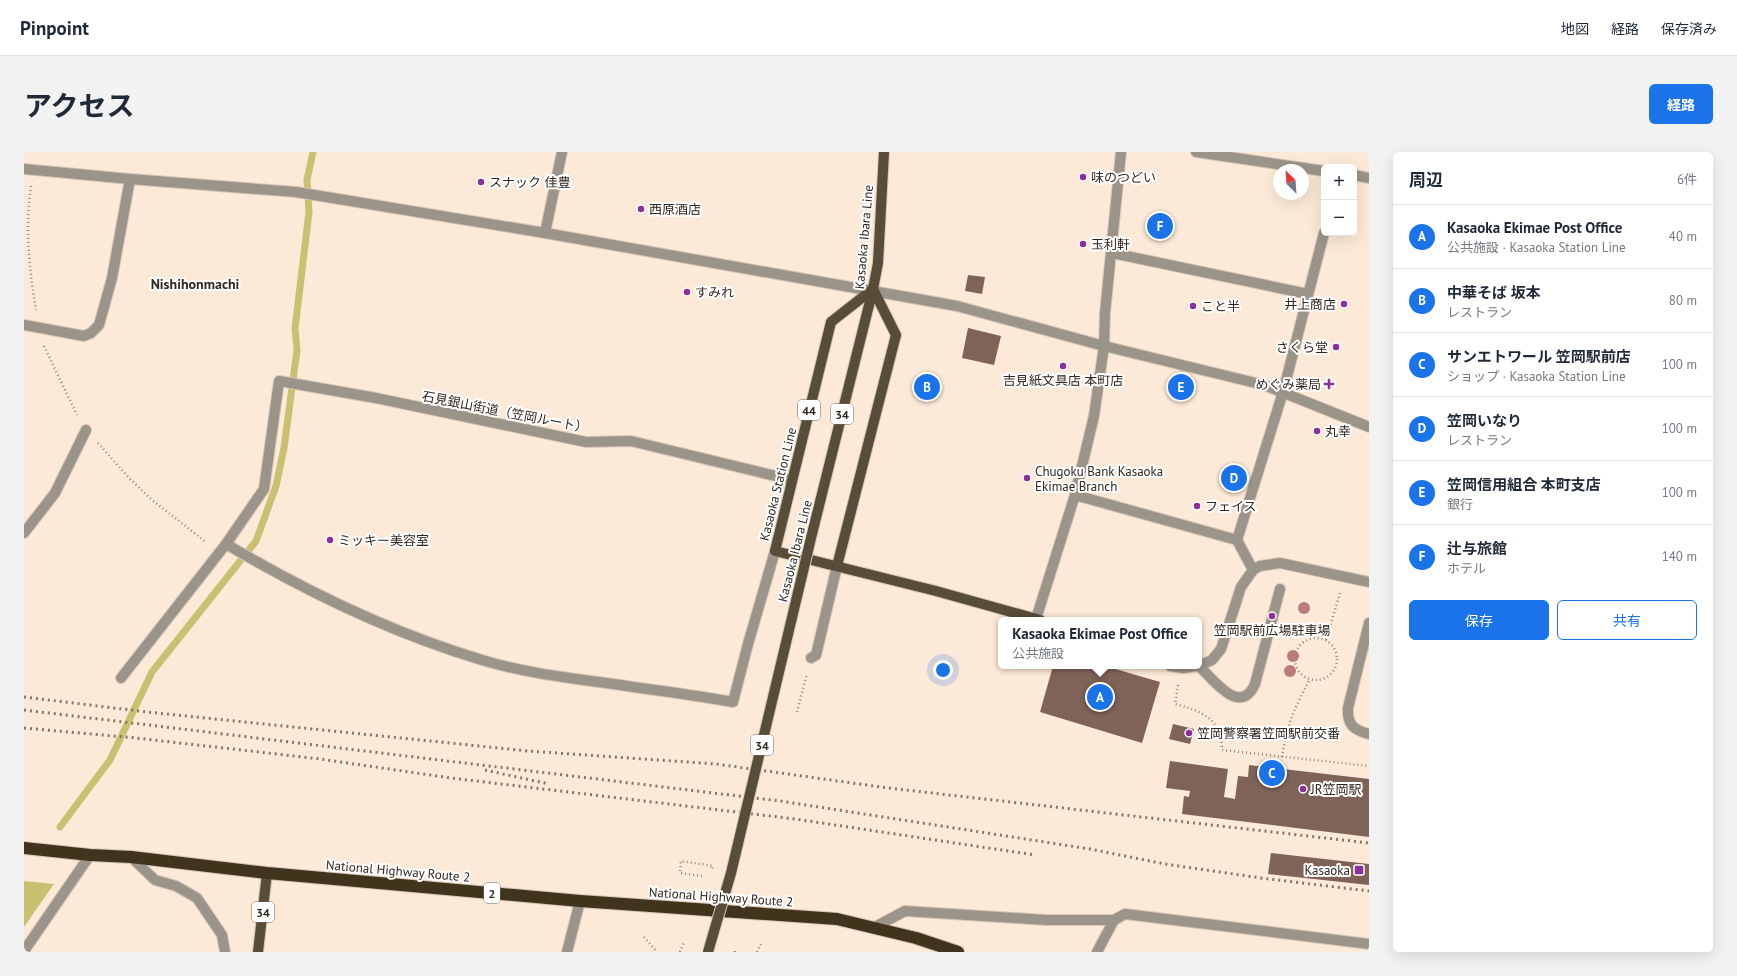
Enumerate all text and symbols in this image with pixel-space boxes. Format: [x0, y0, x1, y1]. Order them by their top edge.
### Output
text: Pinpoint [20, 16, 89, 40]
text: 地図 [1561, 20, 1589, 38]
text: 経路 [1611, 20, 1639, 38]
text: 保存済み [1661, 20, 1717, 38]
button: 経路 [1649, 84, 1713, 124]
text: アクセス [24, 87, 135, 124]
north arrow [1273, 164, 1309, 200]
map controls [1321, 164, 1357, 236]
button: + [1321, 164, 1357, 200]
place label: 味のつどい [1091, 169, 1156, 186]
text: 周辺 [1409, 169, 1443, 191]
text: 6件 [1677, 171, 1697, 188]
marker: 味のつどい [1078, 172, 1088, 182]
place label: スナック 佳豊 [489, 174, 570, 191]
marker: スナック 佳豊 [476, 177, 486, 187]
street label: Kasaoka Ibara Line [851, 184, 877, 290]
button: − [1321, 200, 1357, 236]
place label: 西原酒店 [649, 201, 701, 218]
marker: 西原酒店 [636, 204, 646, 214]
pin: F [1147, 211, 1173, 241]
text: Kasaoka Ekimae Post Office [1447, 218, 1622, 237]
text: A [1418, 228, 1426, 245]
text: 40 m [1669, 228, 1697, 245]
place label: 玉利軒 [1091, 236, 1130, 253]
marker: 玉利軒 [1078, 239, 1088, 249]
text: 公共施設 · Kasaoka Station Line [1447, 239, 1626, 256]
district label: Nishihonmachi [151, 275, 240, 293]
text: 中華そば 坂本 [1447, 283, 1541, 302]
place label: すみれ [695, 284, 734, 301]
marker: すみれ [682, 287, 692, 297]
text: B [1418, 292, 1426, 309]
text: 80 m [1669, 292, 1697, 309]
place label: 井上商店 [1284, 296, 1336, 313]
place label: こと半 [1201, 298, 1240, 315]
marker: 井上商店 [1339, 299, 1349, 309]
marker: こと半 [1188, 301, 1198, 311]
text: レストラン [1447, 304, 1512, 321]
place label: さくら堂 [1276, 339, 1328, 356]
marker: さくら堂 [1331, 342, 1341, 352]
text: サンエトワール 笠岡駅前店 [1447, 347, 1631, 366]
text: C [1418, 356, 1426, 373]
text: 100 m [1662, 356, 1697, 373]
marker: 吉見紙文具店 本町店 [1058, 361, 1068, 371]
text: ショップ · Kasaoka Station Line [1447, 368, 1626, 385]
pin: B [914, 372, 940, 402]
place label: 吉見紙文具店 本町店 [1003, 372, 1123, 389]
pin: E [1168, 372, 1194, 402]
place label: めぐみ薬局 [1256, 376, 1321, 393]
marker: めぐみ薬局 [1324, 379, 1334, 389]
street label: 石見銀山街道（笠岡ルート） [420, 388, 590, 436]
road number: 44 [798, 400, 820, 420]
road number: 34 [831, 404, 853, 424]
text: 笠岡いなり [1447, 411, 1522, 430]
text: D [1418, 420, 1426, 437]
text: 100 m [1662, 420, 1697, 437]
place label: 丸幸 [1325, 423, 1351, 440]
street label: Kasaoka Station Line [756, 426, 800, 542]
marker: 丸幸 [1312, 426, 1322, 436]
text: レストラン [1447, 432, 1512, 449]
place label: Chugoku Bank Kasaoka Ekimae Branch [1035, 463, 1163, 495]
pin: D [1221, 463, 1247, 493]
marker: Chugoku Bank Kasaoka Ekimae Branch [1022, 473, 1032, 483]
text: 笠岡信用組合 本町支店 [1447, 475, 1601, 494]
text: E [1419, 484, 1425, 501]
text: 100 m [1662, 484, 1697, 501]
text: 銀行 [1447, 496, 1473, 513]
street label: Kasaoka Ibara Line [774, 498, 816, 604]
place label: フェイス [1205, 498, 1257, 515]
marker: フェイス [1192, 501, 1202, 511]
place label: ミッキー美容室 [338, 532, 429, 549]
marker: ミッキー美容室 [325, 535, 335, 545]
text: 辻与旅館 [1447, 539, 1507, 558]
text: F [1419, 548, 1425, 565]
text: 140 m [1662, 548, 1697, 565]
text: ホテル [1447, 560, 1486, 577]
button: 保存 [1409, 600, 1549, 640]
button: 共有 [1557, 600, 1697, 640]
marker: 笠岡駅前広場駐車場 [1267, 611, 1277, 621]
popup [998, 617, 1202, 669]
place label: 笠岡駅前広場駐車場 [1213, 622, 1331, 639]
text: Kasaoka Ekimae Post Office [1012, 624, 1188, 643]
text: 公共施設 [1012, 645, 1064, 662]
your location [933, 660, 953, 680]
pin: A [1087, 682, 1113, 712]
place label: 笠岡警察署笠岡駅前交番 [1197, 725, 1340, 742]
marker: 笠岡警察署笠岡駅前交番 [1184, 728, 1194, 738]
road number: 34 [751, 735, 773, 755]
pin: C [1259, 758, 1285, 788]
place label: JR笠岡駅 [1310, 781, 1362, 798]
marker: JR笠岡駅 [1298, 784, 1308, 794]
street label: National Highway Route 2 [325, 856, 471, 886]
place label: Kasaoka [1304, 862, 1350, 879]
marker: Kasaoka [1353, 864, 1365, 876]
road number: 2 [484, 883, 500, 903]
street label: National Highway Route 2 [648, 883, 794, 911]
road number: 34 [252, 902, 274, 922]

